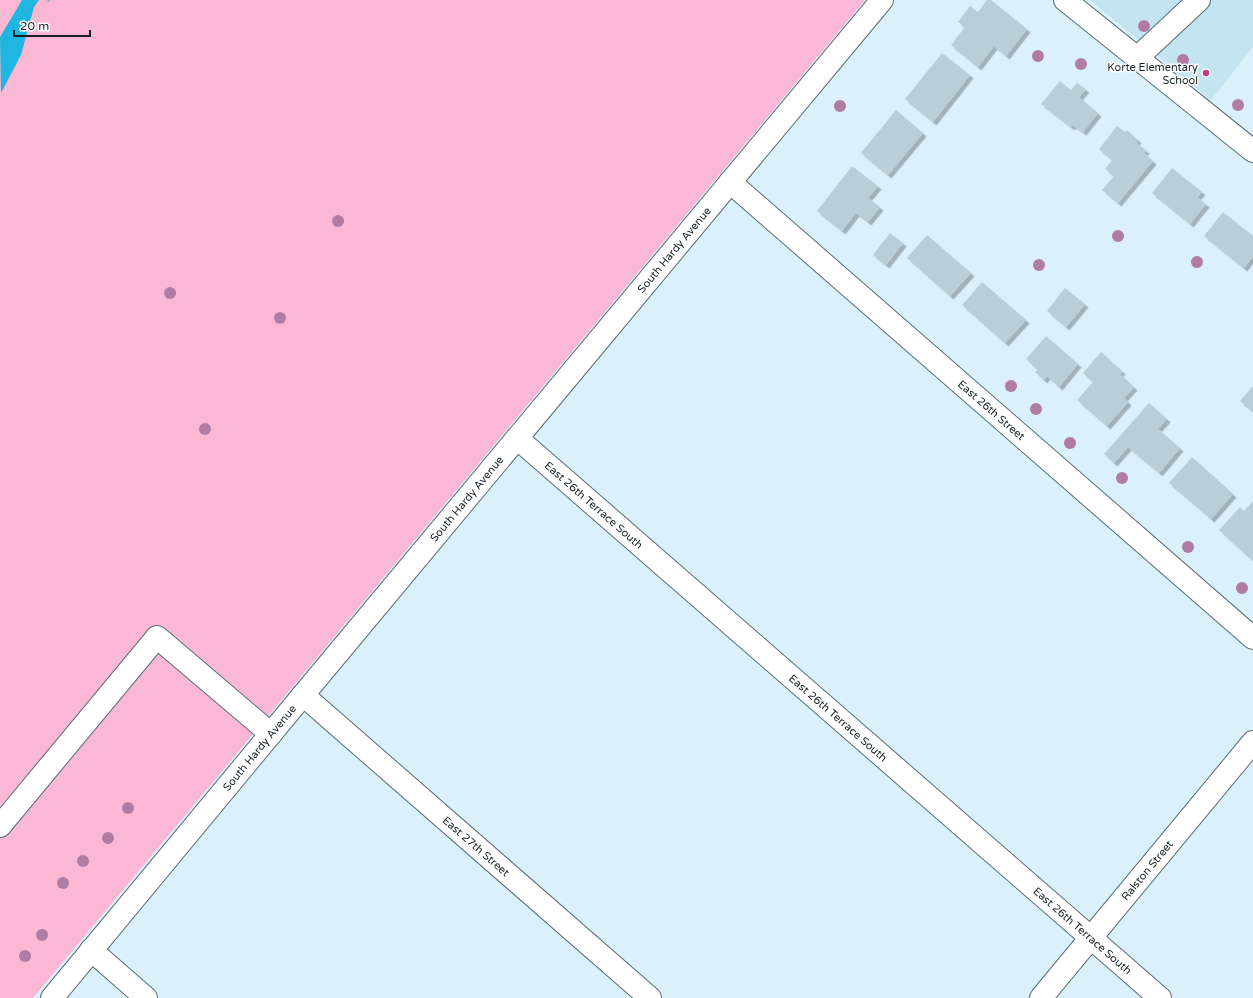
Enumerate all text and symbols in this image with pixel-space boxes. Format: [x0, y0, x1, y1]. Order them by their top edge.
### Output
scale bar [14, 12, 90, 38]
text: 20 m [20, 19, 49, 33]
place label: Korte Elementary School [1107, 61, 1198, 87]
marker: Korte Elementary School [1201, 68, 1211, 78]
street label: South Hardy Avenue [635, 205, 714, 296]
street label: East 26th Street [955, 378, 1027, 443]
street label: South Hardy Avenue [427, 453, 506, 545]
street label: East 26th Terrace South [542, 459, 645, 552]
street label: East 26th Terrace South [786, 672, 890, 764]
street label: South Hardy Avenue [220, 702, 299, 794]
street label: East 27th Street [440, 814, 512, 879]
street label: Ralston Street [1119, 838, 1176, 903]
street label: East 26th Terrace South [1030, 885, 1134, 977]

